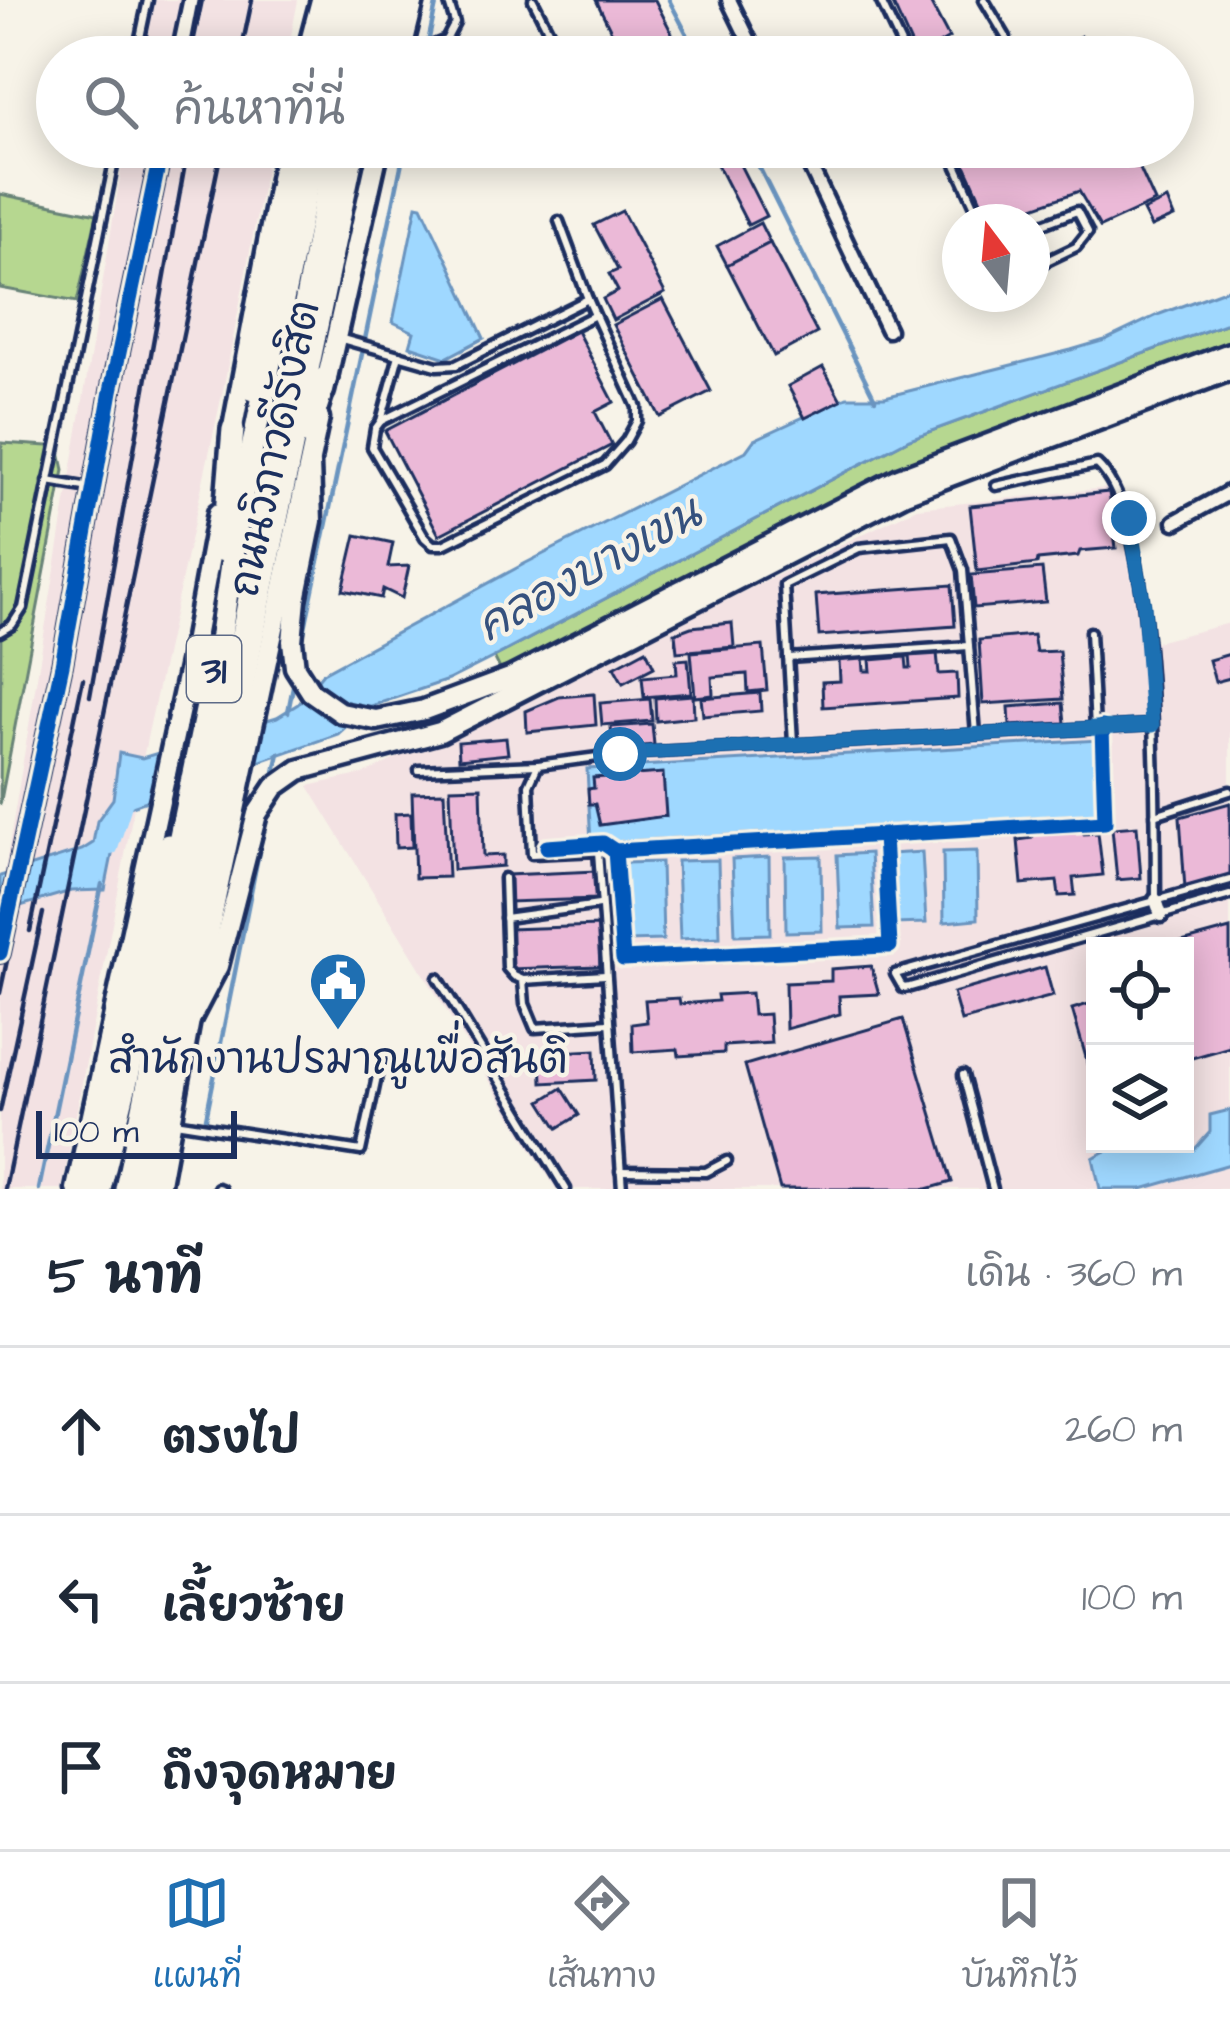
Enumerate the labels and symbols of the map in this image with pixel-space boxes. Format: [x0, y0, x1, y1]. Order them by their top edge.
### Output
north arrow [942, 204, 1050, 312]
street label: ถนนวิภาวดีรังสิต [216, 295, 336, 602]
water label: คลองบางเขน [466, 482, 715, 658]
route end [1102, 491, 1156, 545]
road number: 31 [187, 636, 241, 702]
route start [593, 727, 647, 781]
public building icon: สำนักงานปรมาณูเพื่อสันติ [307, 950, 369, 1032]
place label: สำนักงานปรมาณูเพื่อสันติ [108, 1020, 568, 1090]
scale bar [36, 1105, 237, 1158]

